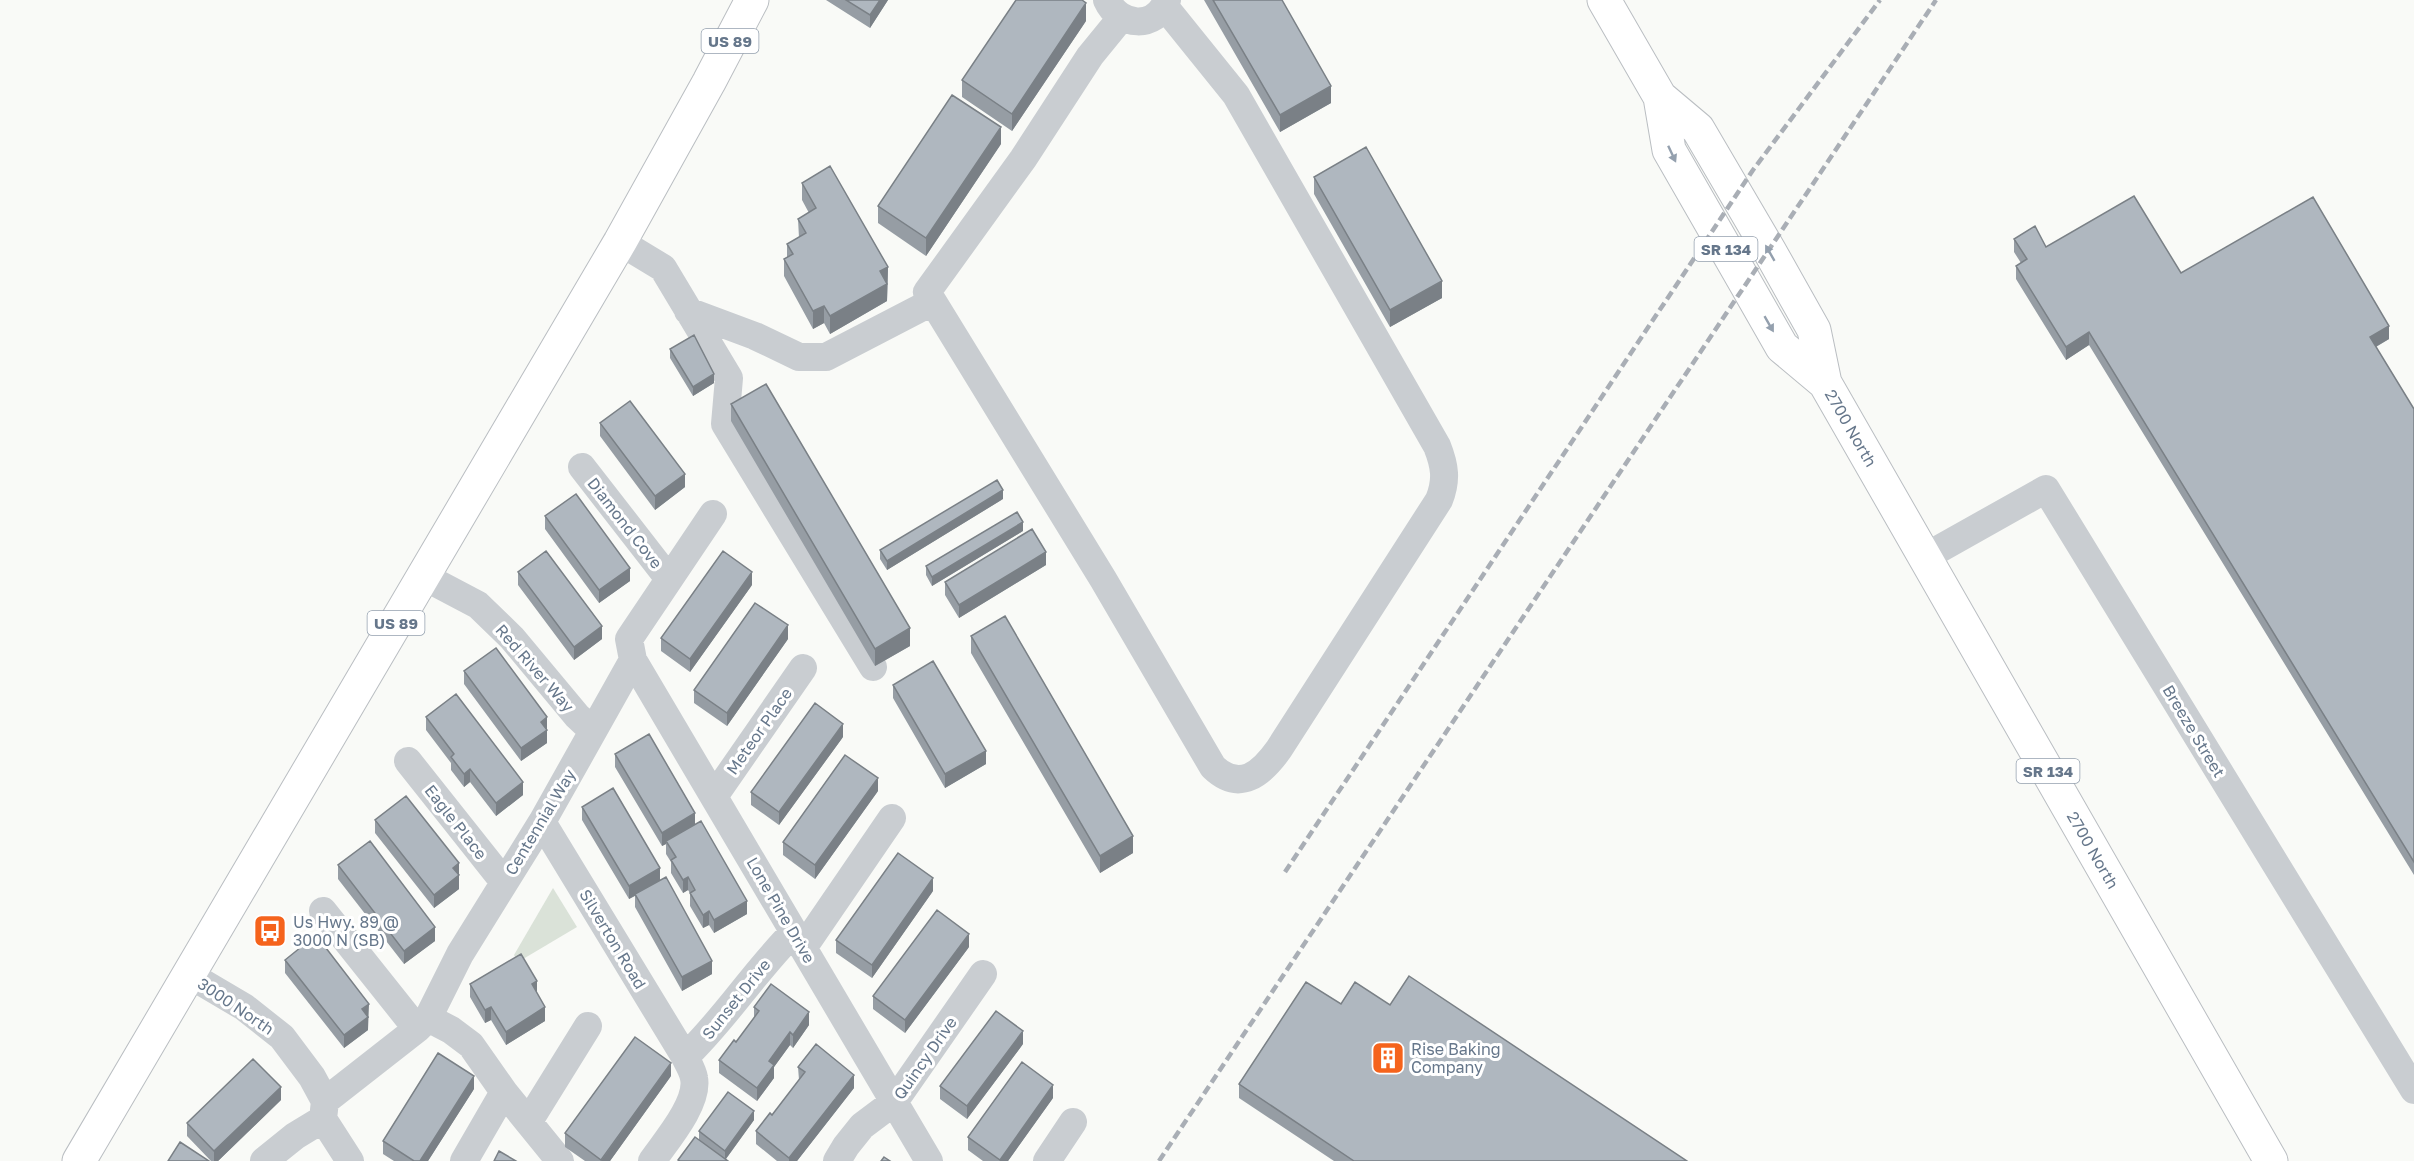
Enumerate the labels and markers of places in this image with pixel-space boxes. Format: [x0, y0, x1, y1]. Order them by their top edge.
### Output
place label: Us Hwy. 89 @ 3000 N (SB) [293, 912, 399, 950]
bus stop icon: Us Hwy. 89 @ 3000 N (SB) [252, 913, 288, 949]
place label: Rise Baking Company [1411, 1039, 1501, 1077]
building icon: Rise Baking Company [1370, 1040, 1406, 1076]

